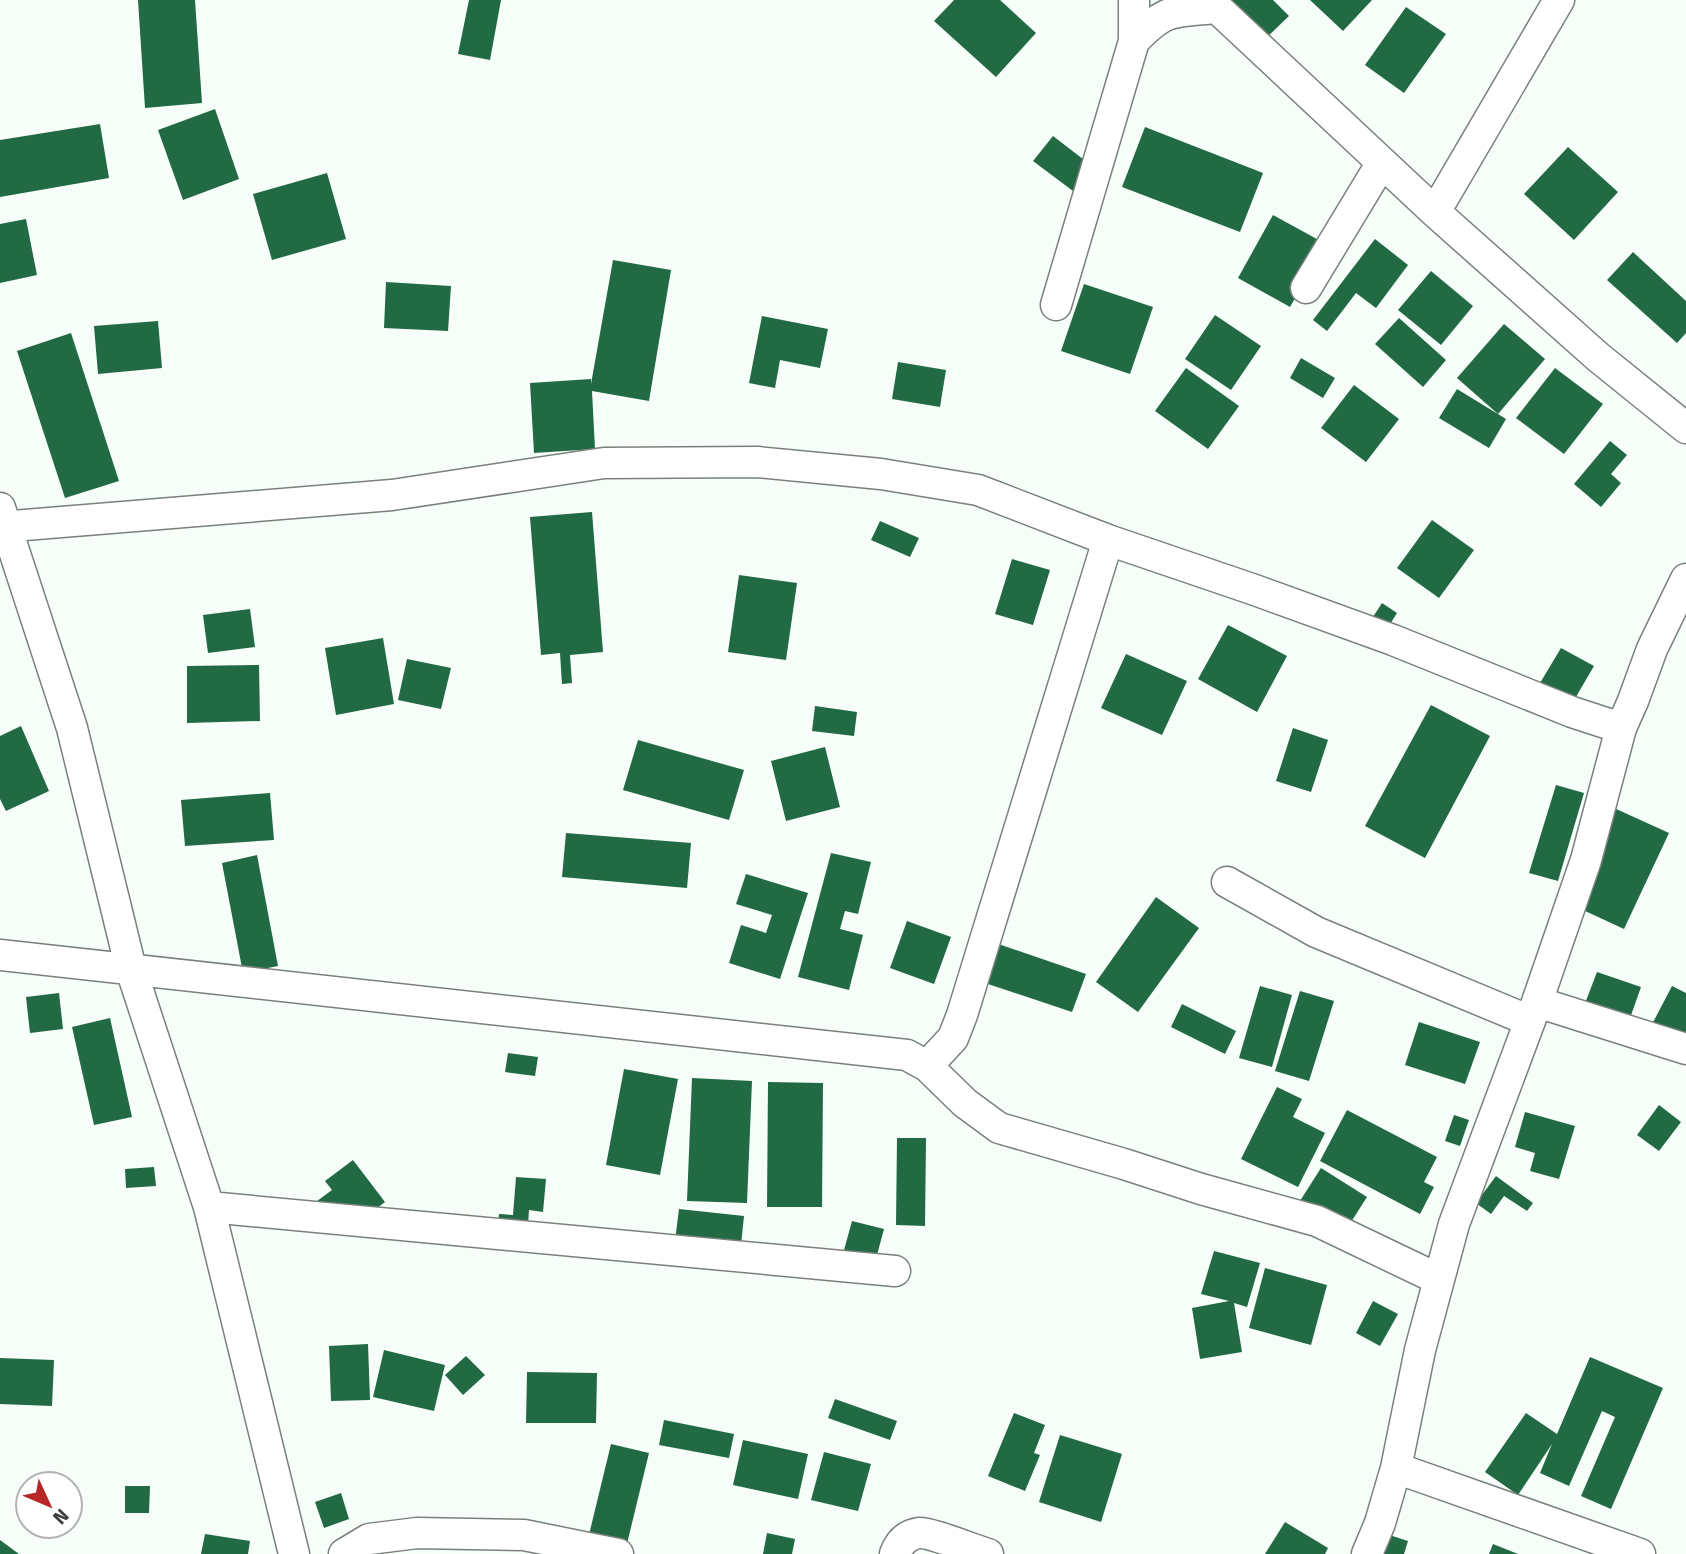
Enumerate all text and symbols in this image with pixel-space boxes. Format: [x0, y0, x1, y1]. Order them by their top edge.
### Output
north arrow [14, 1470, 84, 1540]
text: N [48, 1504, 74, 1529]

